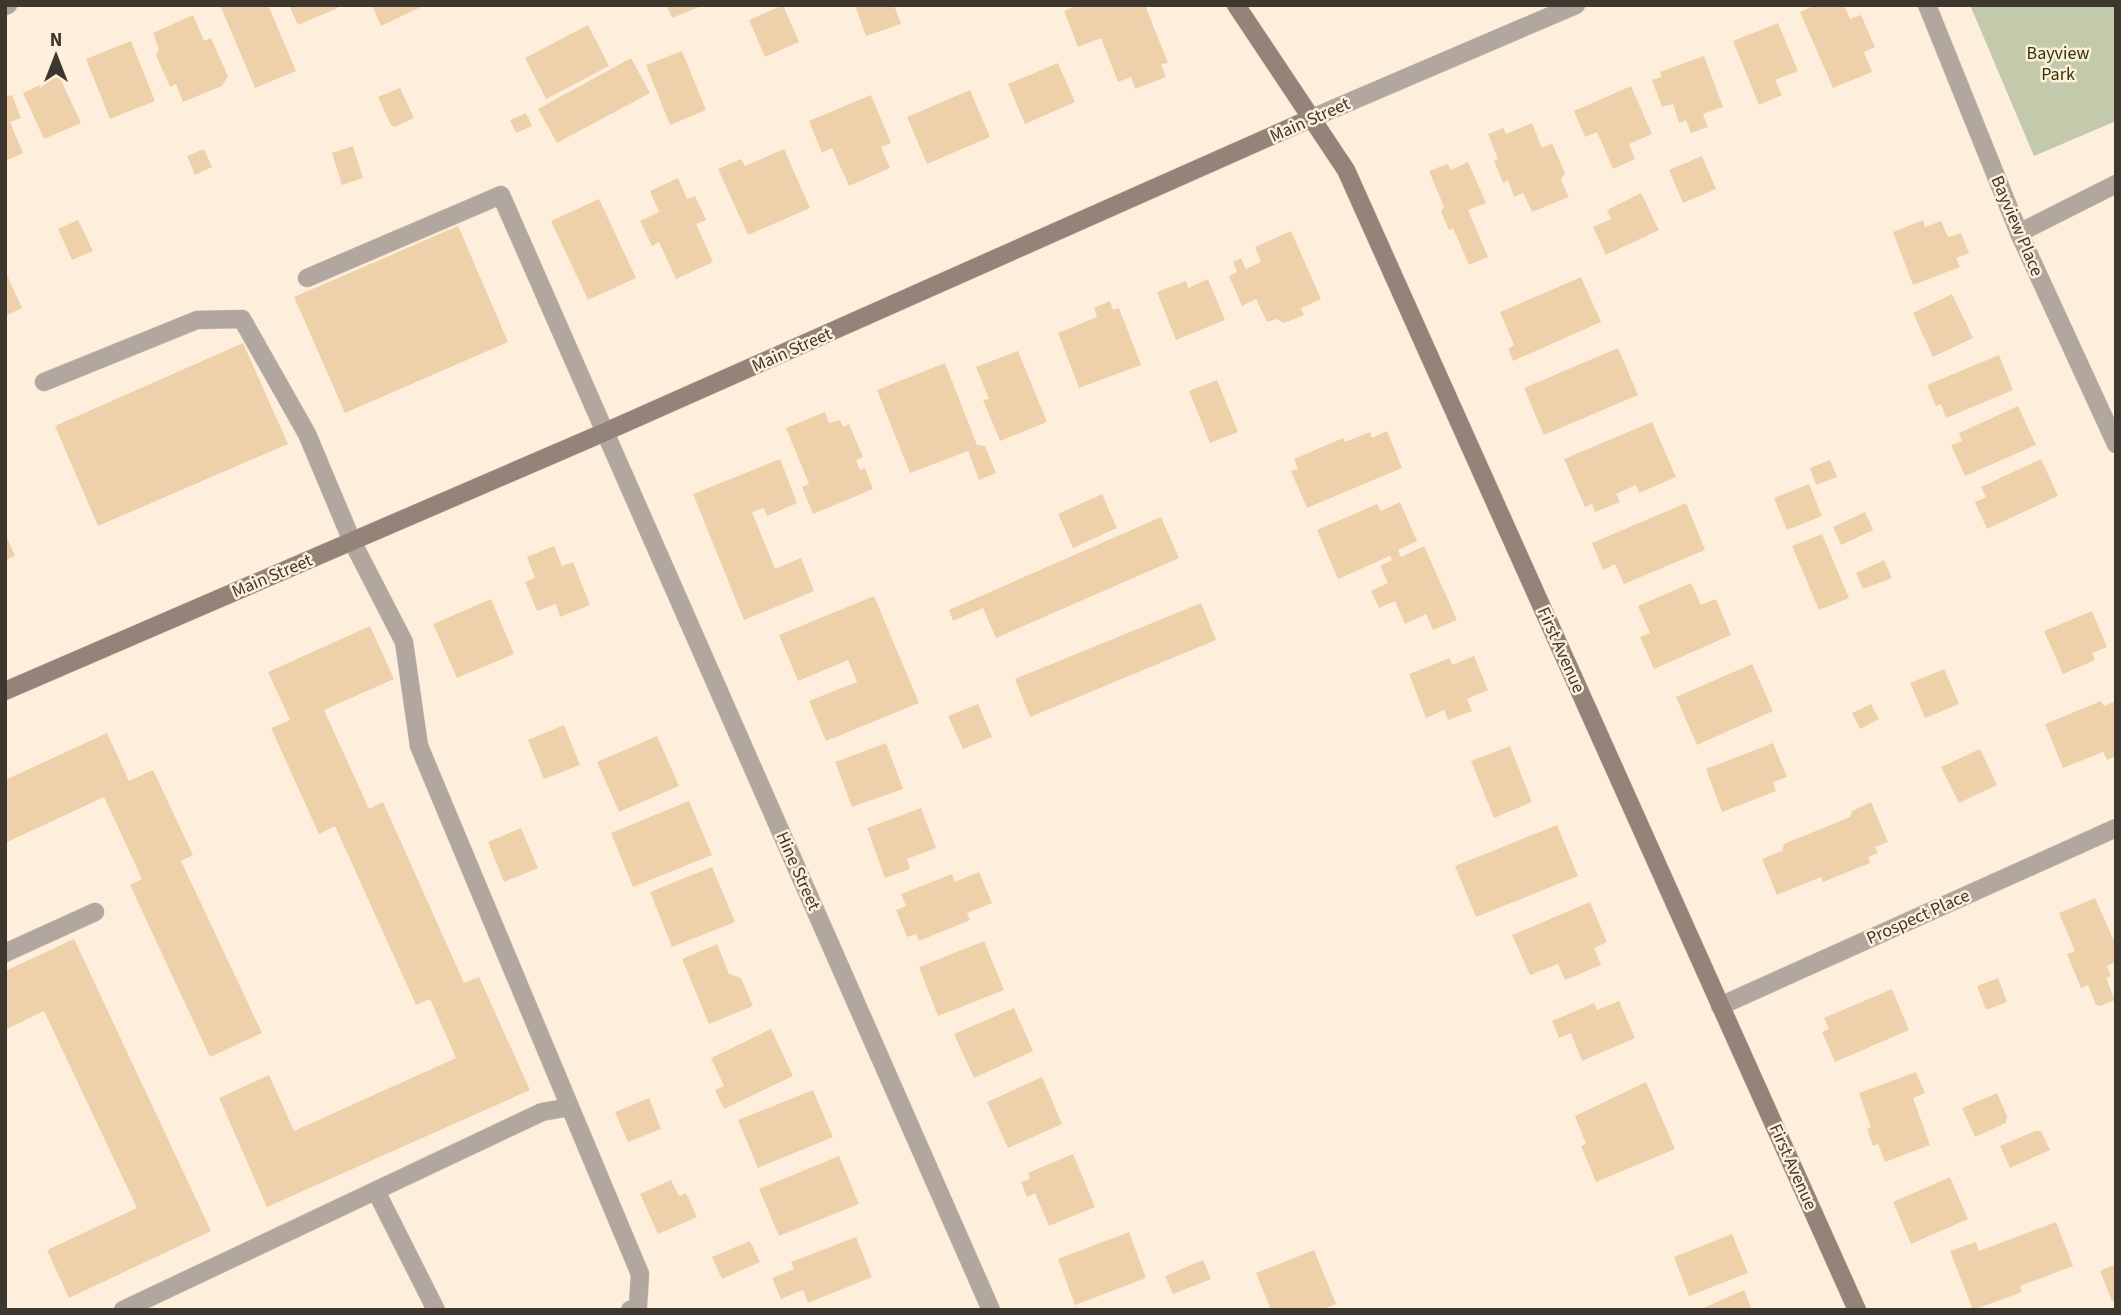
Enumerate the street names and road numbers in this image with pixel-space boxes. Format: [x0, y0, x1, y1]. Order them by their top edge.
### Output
street label: Main Street [1266, 91, 1354, 149]
street label: Bayview Place [1985, 172, 2049, 280]
street label: Main Street [748, 321, 836, 379]
street label: Main Street [228, 548, 316, 604]
street label: First Avenue [1531, 603, 1591, 697]
street label: Hine Street [770, 828, 826, 914]
street label: Prospect Place [1862, 883, 1974, 951]
street label: First Avenue [1763, 1120, 1823, 1214]

